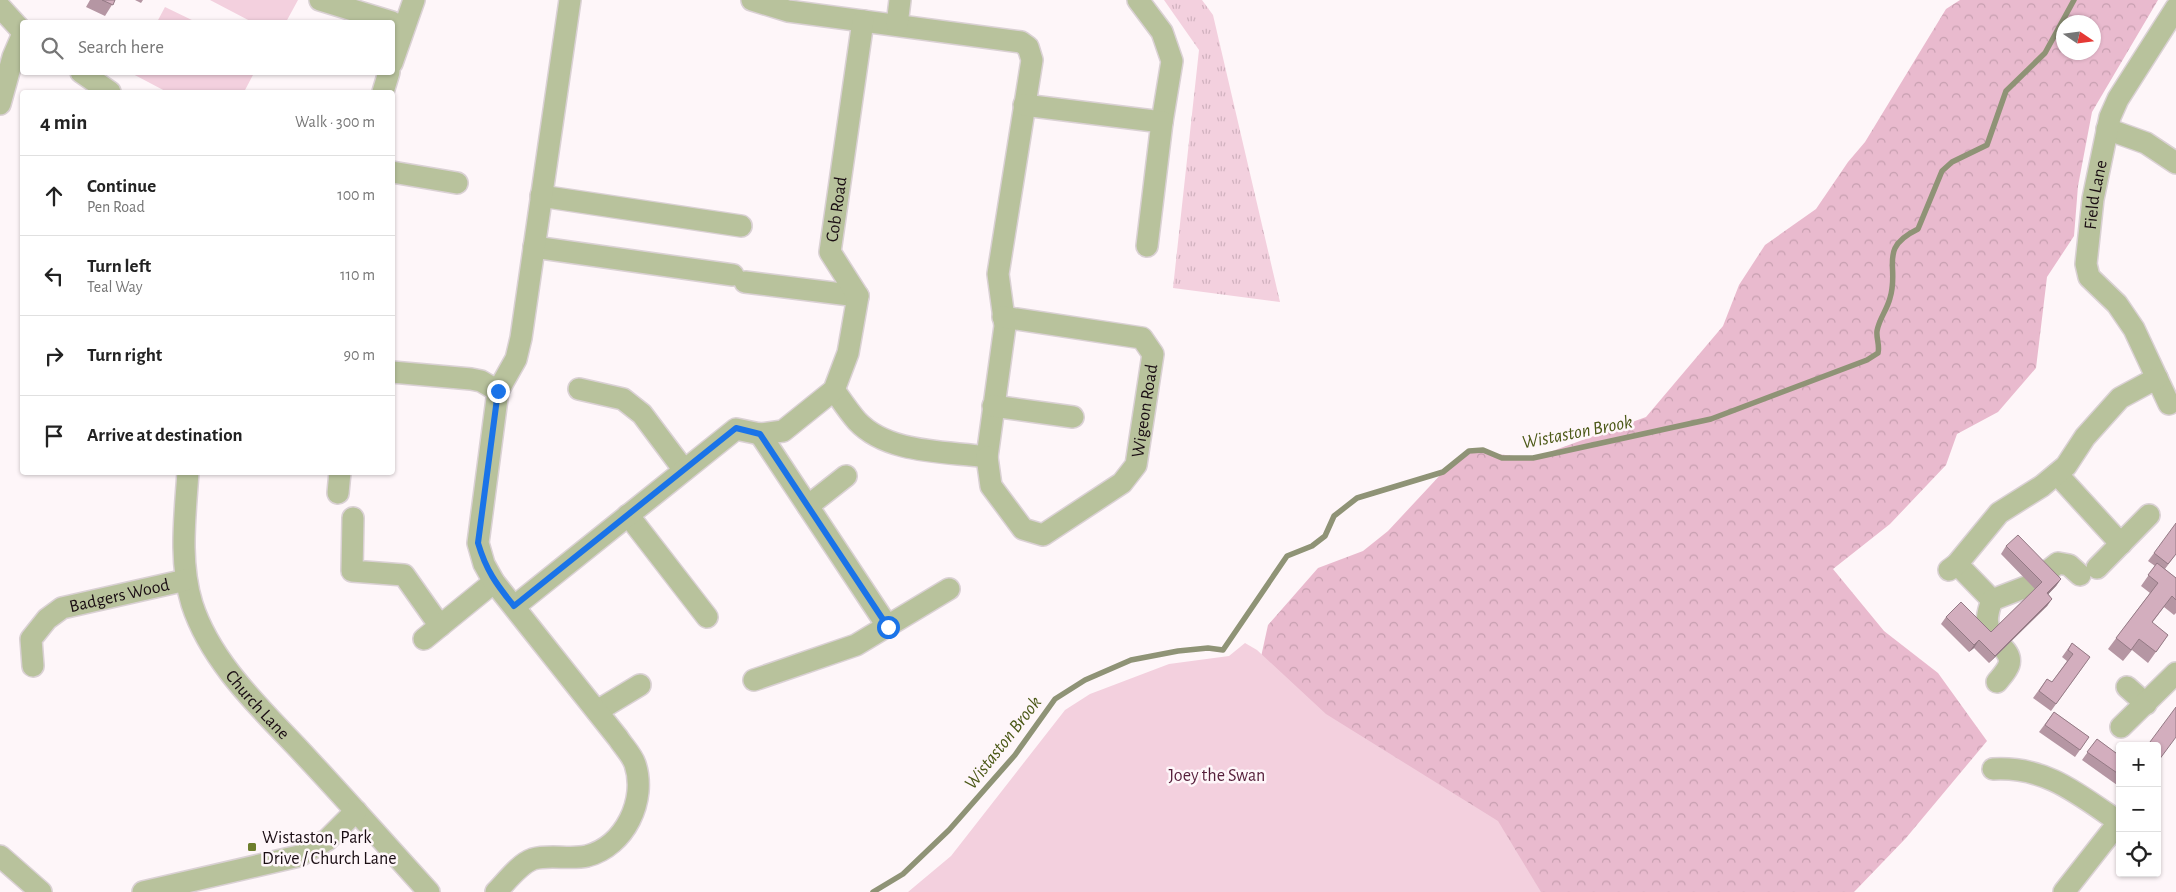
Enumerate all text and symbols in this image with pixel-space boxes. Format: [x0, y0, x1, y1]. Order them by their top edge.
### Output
north arrow [2056, 15, 2101, 60]
search box [20, 20, 395, 75]
icon: search [38, 34, 66, 62]
text: Search here [78, 38, 164, 57]
text: 4 min [40, 112, 87, 133]
text: Walk · 300 m [295, 114, 375, 130]
street label: Field Lane [2082, 159, 2111, 231]
street label: Cob Road [824, 176, 851, 243]
text: Continue [87, 177, 156, 196]
icon: ahead [40, 182, 68, 210]
text: 100 m [337, 187, 375, 203]
text: Pen Road [87, 199, 145, 215]
text: Turn left [87, 257, 151, 276]
icon: left [40, 262, 68, 290]
text: 110 m [340, 267, 375, 283]
text: Teal Way [87, 279, 143, 295]
icon: right [40, 342, 68, 370]
text: Turn right [87, 346, 162, 365]
text: 90 m [344, 347, 375, 363]
street label: Wigeon Road [1129, 363, 1161, 459]
route end [487, 380, 510, 403]
water label: Wistaston Brook [1520, 412, 1634, 453]
icon: arrive [40, 422, 68, 450]
text: Arrive at destination [87, 426, 243, 445]
street label: Badgers Wood [68, 576, 171, 616]
route start [877, 616, 900, 639]
street label: Church Lane [222, 667, 293, 743]
water label: Wistaston Brook [961, 693, 1045, 793]
map controls [2116, 742, 2161, 877]
button: + [2116, 742, 2161, 787]
park label: Joey the Swan [1169, 767, 1265, 785]
button: − [2116, 787, 2161, 832]
place label: Wistaston, Park Drive / Church Lane [262, 829, 397, 868]
button: locate [2116, 832, 2161, 877]
marker: Wistaston, Park Drive / Church Lane [246, 841, 258, 853]

